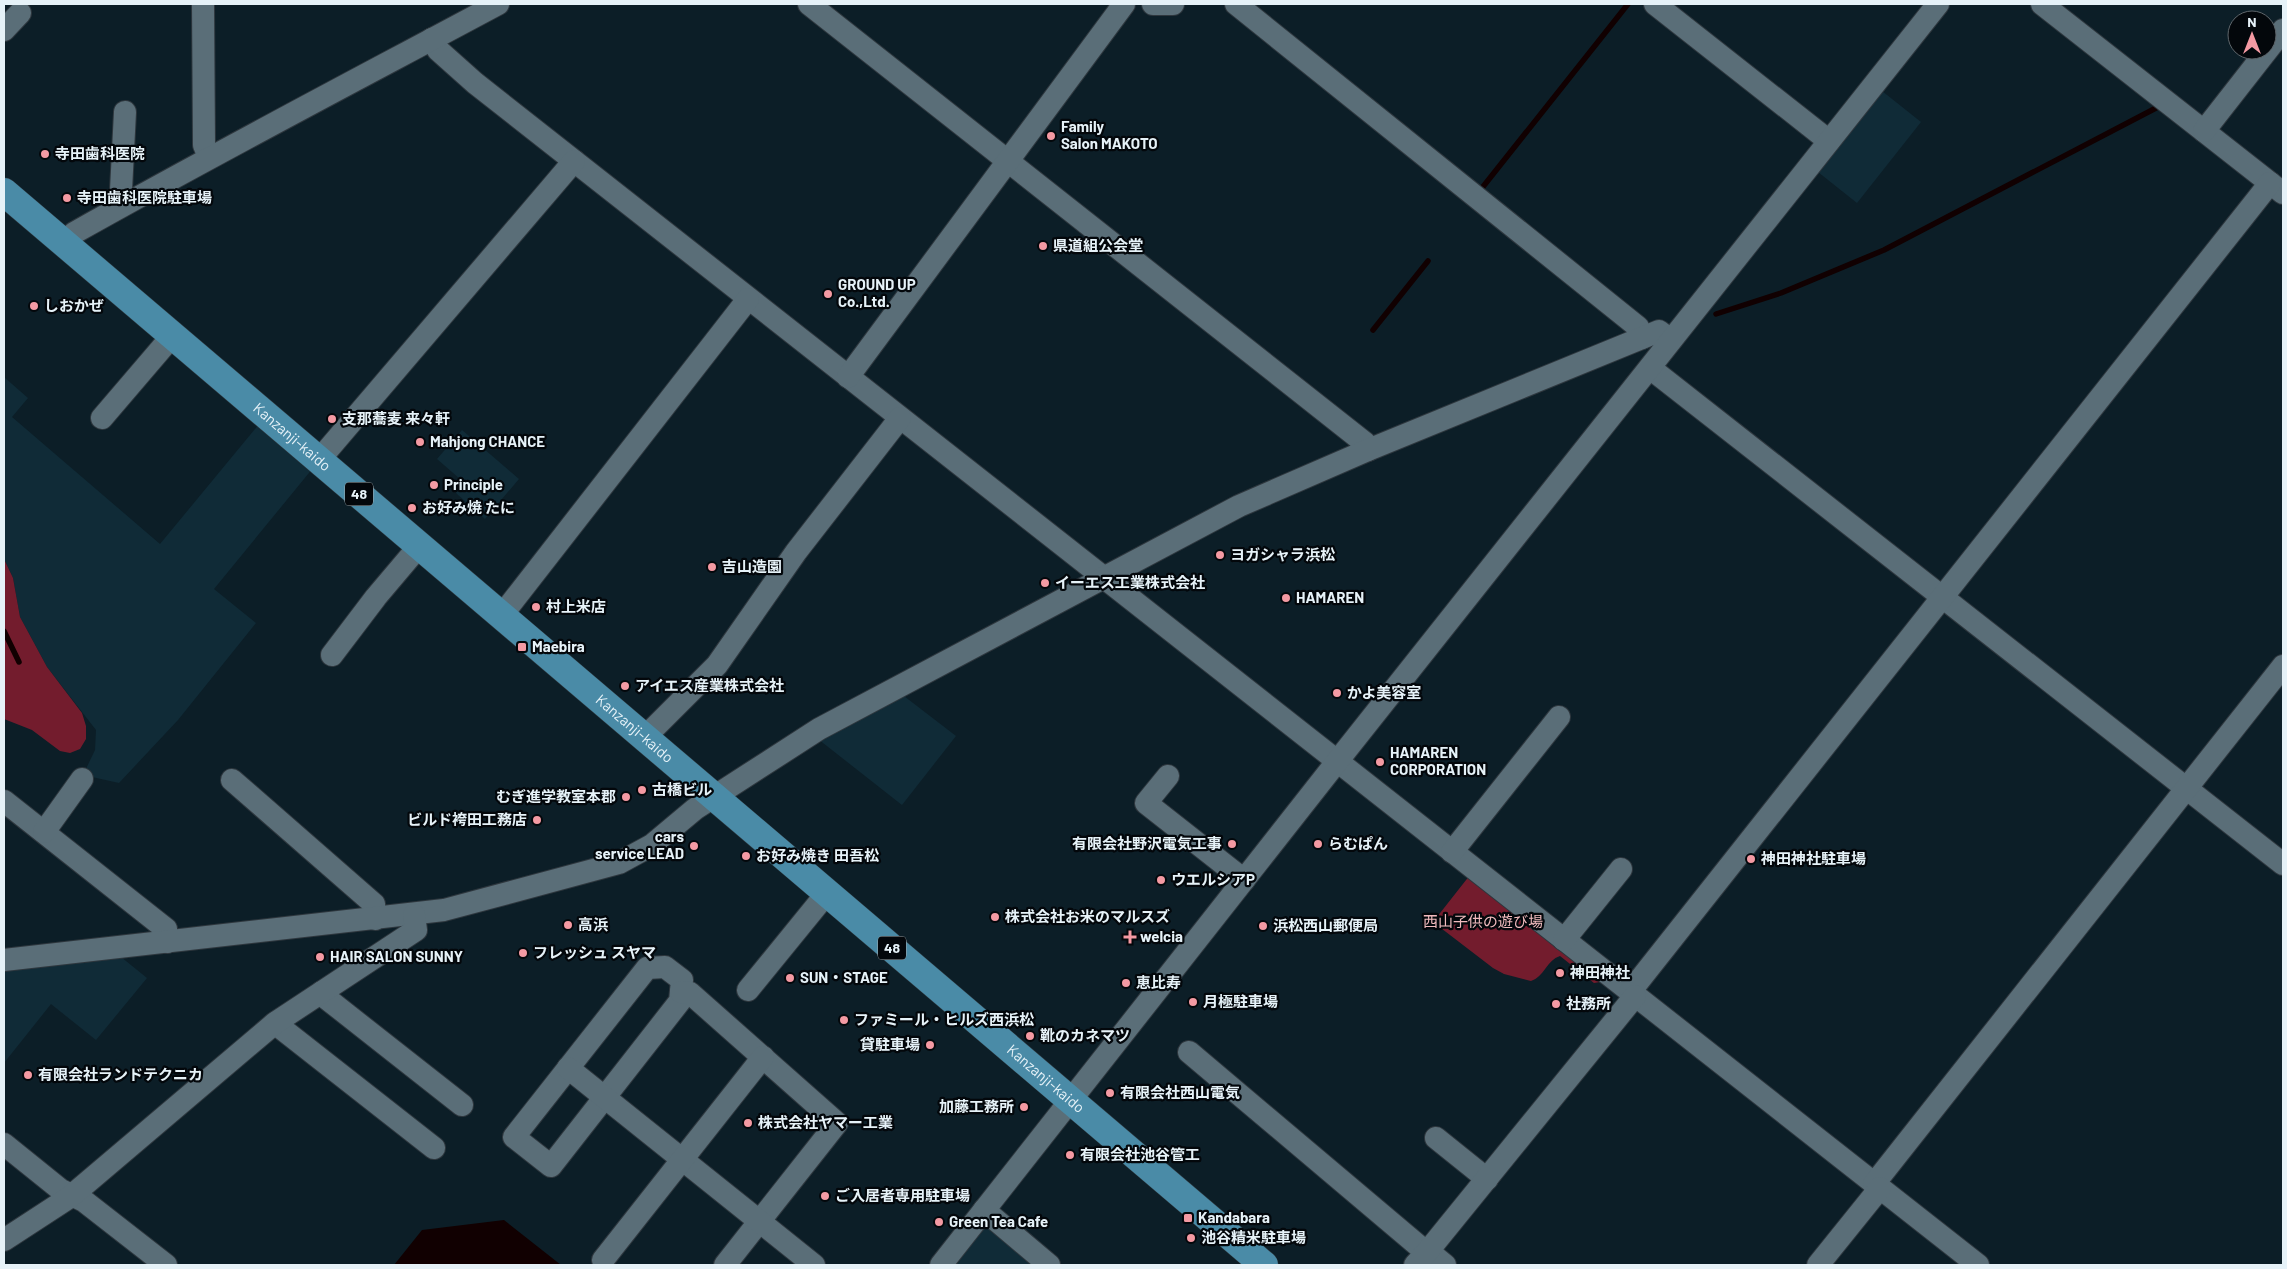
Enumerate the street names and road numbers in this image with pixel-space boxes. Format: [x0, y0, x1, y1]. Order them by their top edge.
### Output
street label: Kanzanji-kaido [250, 398, 335, 474]
road number: 48 [345, 482, 373, 506]
street label: Kanzanji-kaido [593, 690, 677, 766]
road number: 48 [878, 936, 906, 960]
street label: Kanzanji-kaido [1004, 1040, 1089, 1116]

